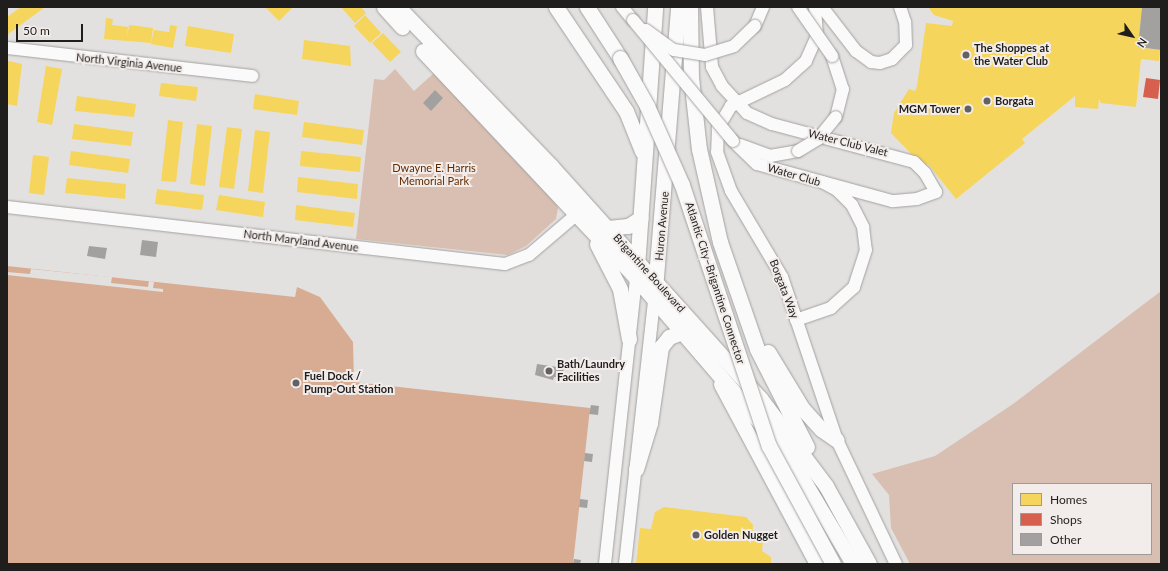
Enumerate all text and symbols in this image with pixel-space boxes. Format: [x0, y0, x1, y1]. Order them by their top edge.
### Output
scale bar [18, 16, 85, 42]
north arrow [1112, 16, 1152, 56]
text: 50 m [23, 23, 50, 38]
text: N [1135, 36, 1150, 50]
place label: The Shoppes at the Water Club [974, 42, 1049, 68]
marker: The Shoppes at the Water Club [961, 50, 971, 60]
street label: North Virginia Avenue [75, 51, 183, 75]
place label: Borgata [995, 94, 1034, 108]
marker: Borgata [982, 96, 992, 106]
place label: MGM Tower [898, 102, 960, 116]
marker: MGM Tower [963, 104, 973, 114]
street label: Water Club Valet [807, 127, 889, 159]
street label: Water Club [766, 161, 822, 189]
park label: Dwayne E. Harris Memorial Park [392, 162, 476, 188]
street label: Huron Avenue [652, 191, 672, 261]
street label: Atlantic City–Brigantine Connector [683, 200, 747, 366]
street label: North Maryland Avenue [243, 227, 359, 255]
street label: Brigantine Boulevard [610, 231, 688, 315]
street label: Borgata Way [767, 258, 801, 320]
place label: Bath/Laundry Facilities [557, 358, 625, 384]
marker: Bath/Laundry Facilities [544, 366, 554, 376]
place label: Fuel Dock / Pump-Out Station [304, 370, 393, 396]
marker: Fuel Dock / Pump-Out Station [291, 378, 301, 388]
legend [1012, 483, 1152, 555]
text: Homes [1050, 492, 1087, 507]
text: Shops [1050, 512, 1082, 527]
place label: Golden Nugget [704, 528, 778, 542]
marker: Golden Nugget [691, 530, 701, 540]
text: Other [1050, 532, 1081, 547]

